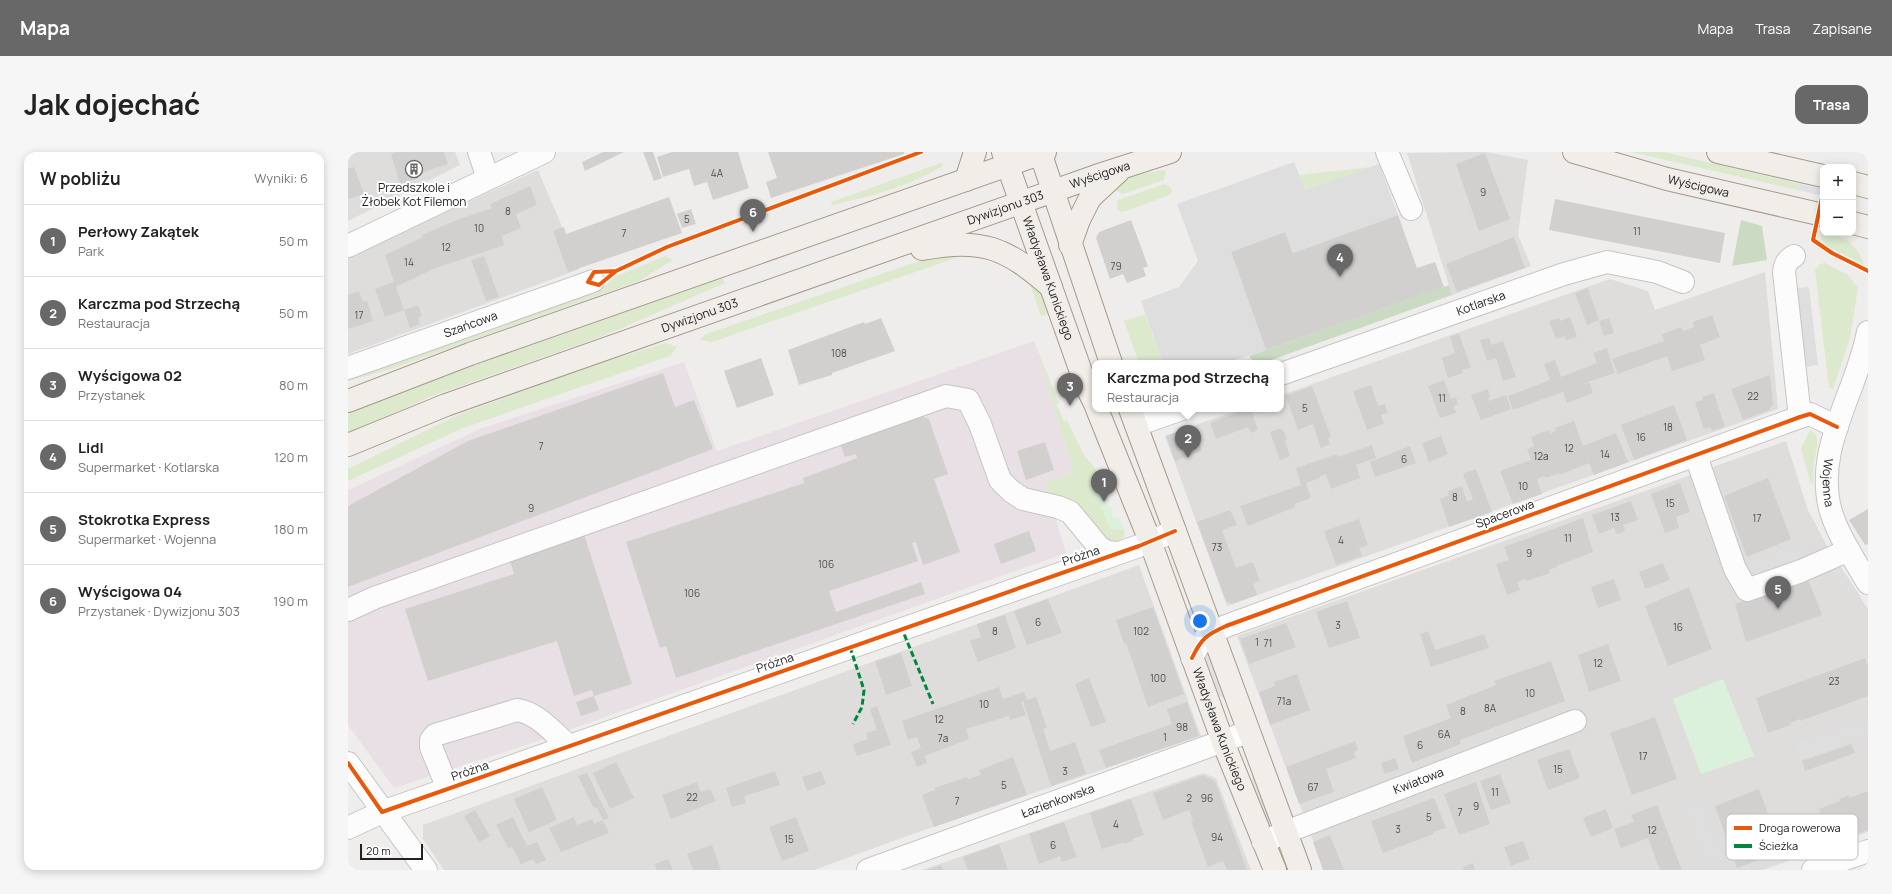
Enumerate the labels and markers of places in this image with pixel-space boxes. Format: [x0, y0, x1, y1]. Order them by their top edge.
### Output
building icon: Przedszkole i Żłobek Kot Filemon [404, 159, 424, 179]
place label: Przedszkole i Żłobek Kot Filemon [362, 179, 467, 210]
pin: 6 [740, 199, 766, 232]
pin: 4 [1327, 244, 1353, 277]
pin: 3 [1057, 373, 1083, 406]
pin: 2 [1175, 425, 1201, 458]
pin: 1 [1091, 469, 1117, 502]
pin: 5 [1765, 576, 1791, 609]

